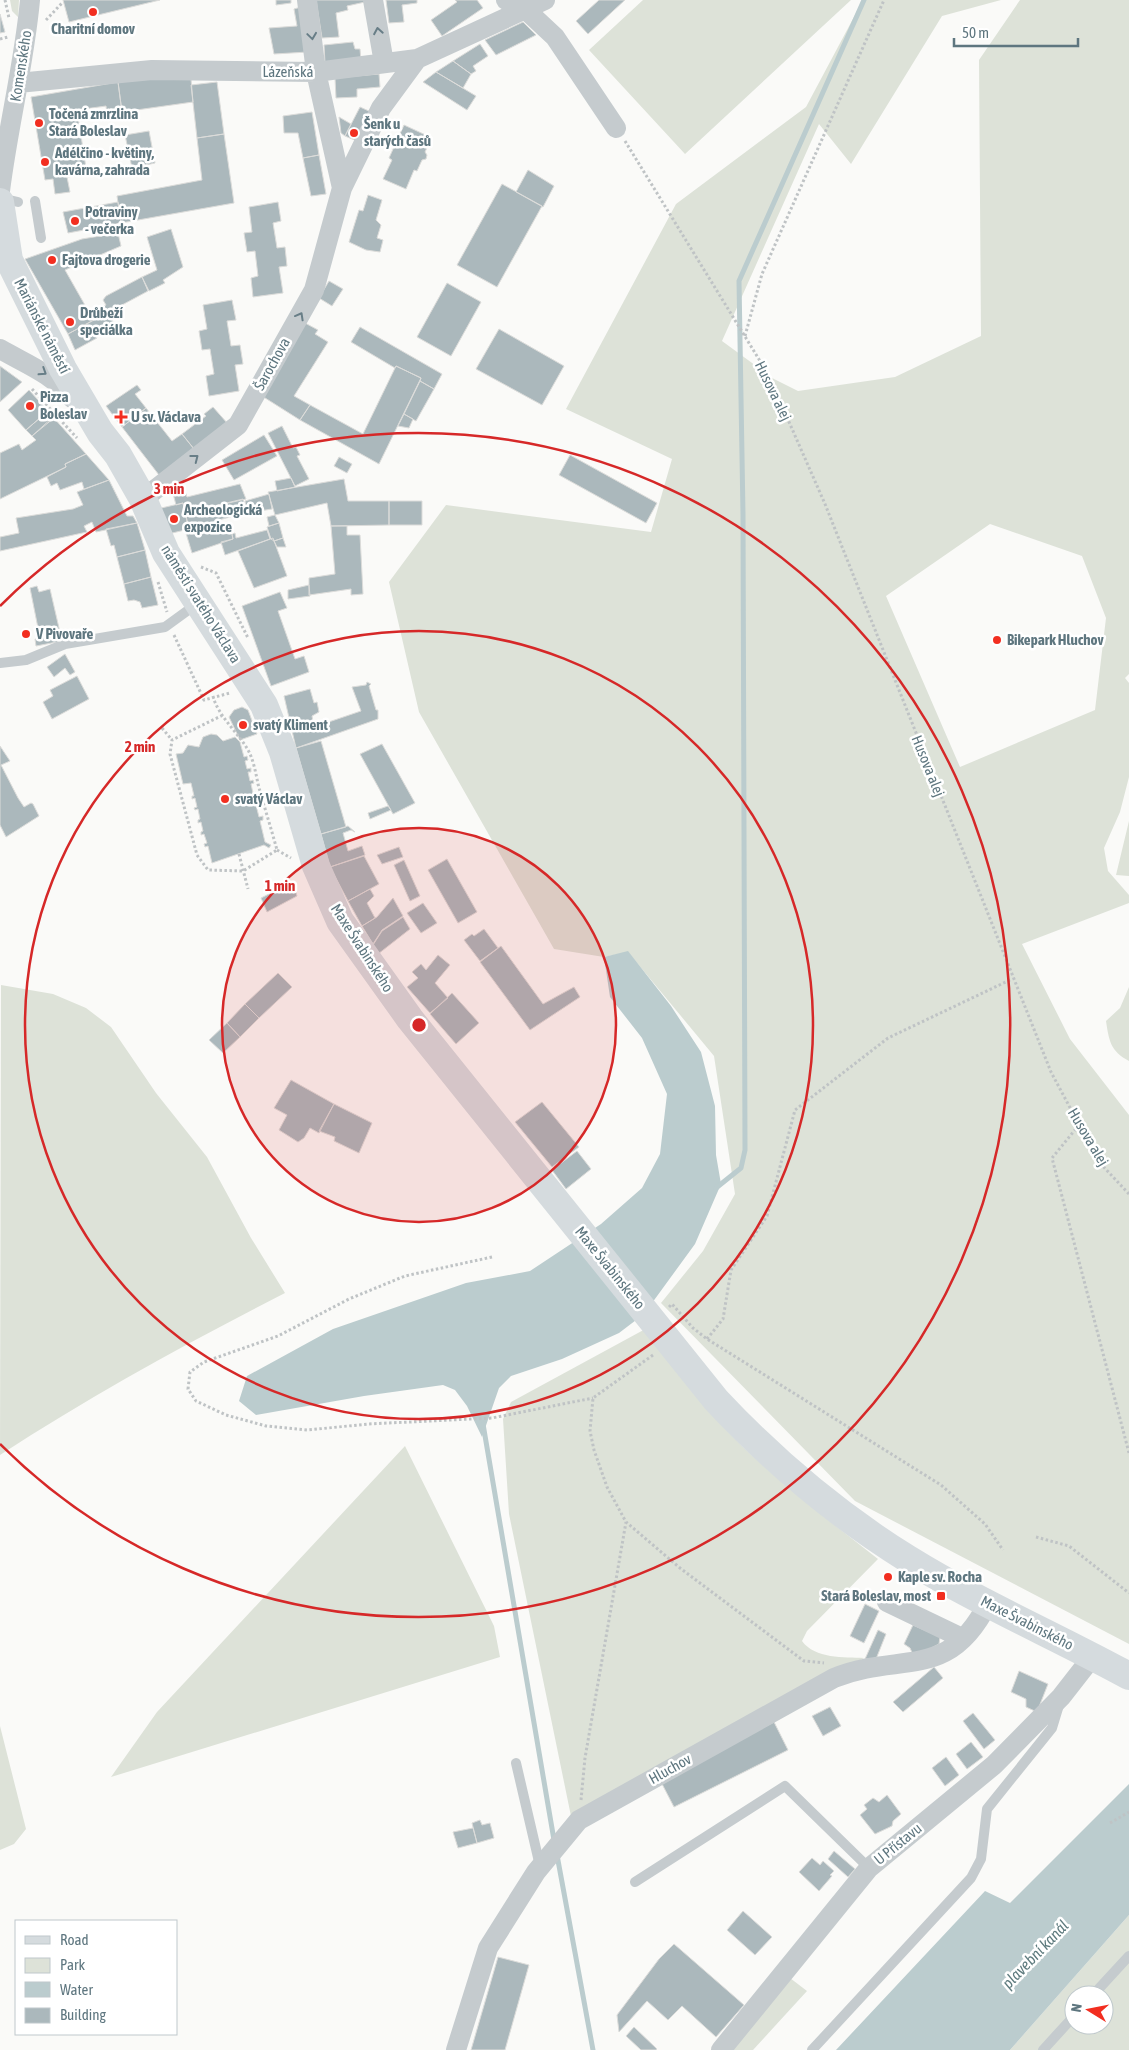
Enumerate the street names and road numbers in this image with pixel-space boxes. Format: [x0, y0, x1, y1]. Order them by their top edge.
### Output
street label: Komenského [7, 29, 35, 103]
street label: Lázeňská [263, 63, 314, 80]
street label: Mariánské náměstí [11, 275, 74, 377]
street label: Šarochova [250, 334, 293, 393]
street label: Husova alej [752, 358, 795, 423]
street label: náměstí svatého Václava [158, 542, 245, 666]
street label: Husova alej [909, 733, 948, 799]
street label: Maxe Švabinského [328, 901, 397, 995]
street label: Husova alej [1065, 1105, 1112, 1169]
street label: Maxe Švabinského [572, 1223, 649, 1312]
street label: Maxe Švabinského [978, 1592, 1076, 1653]
street label: Hluchov [646, 1750, 694, 1787]
street label: U Přístavu [871, 1819, 925, 1868]

